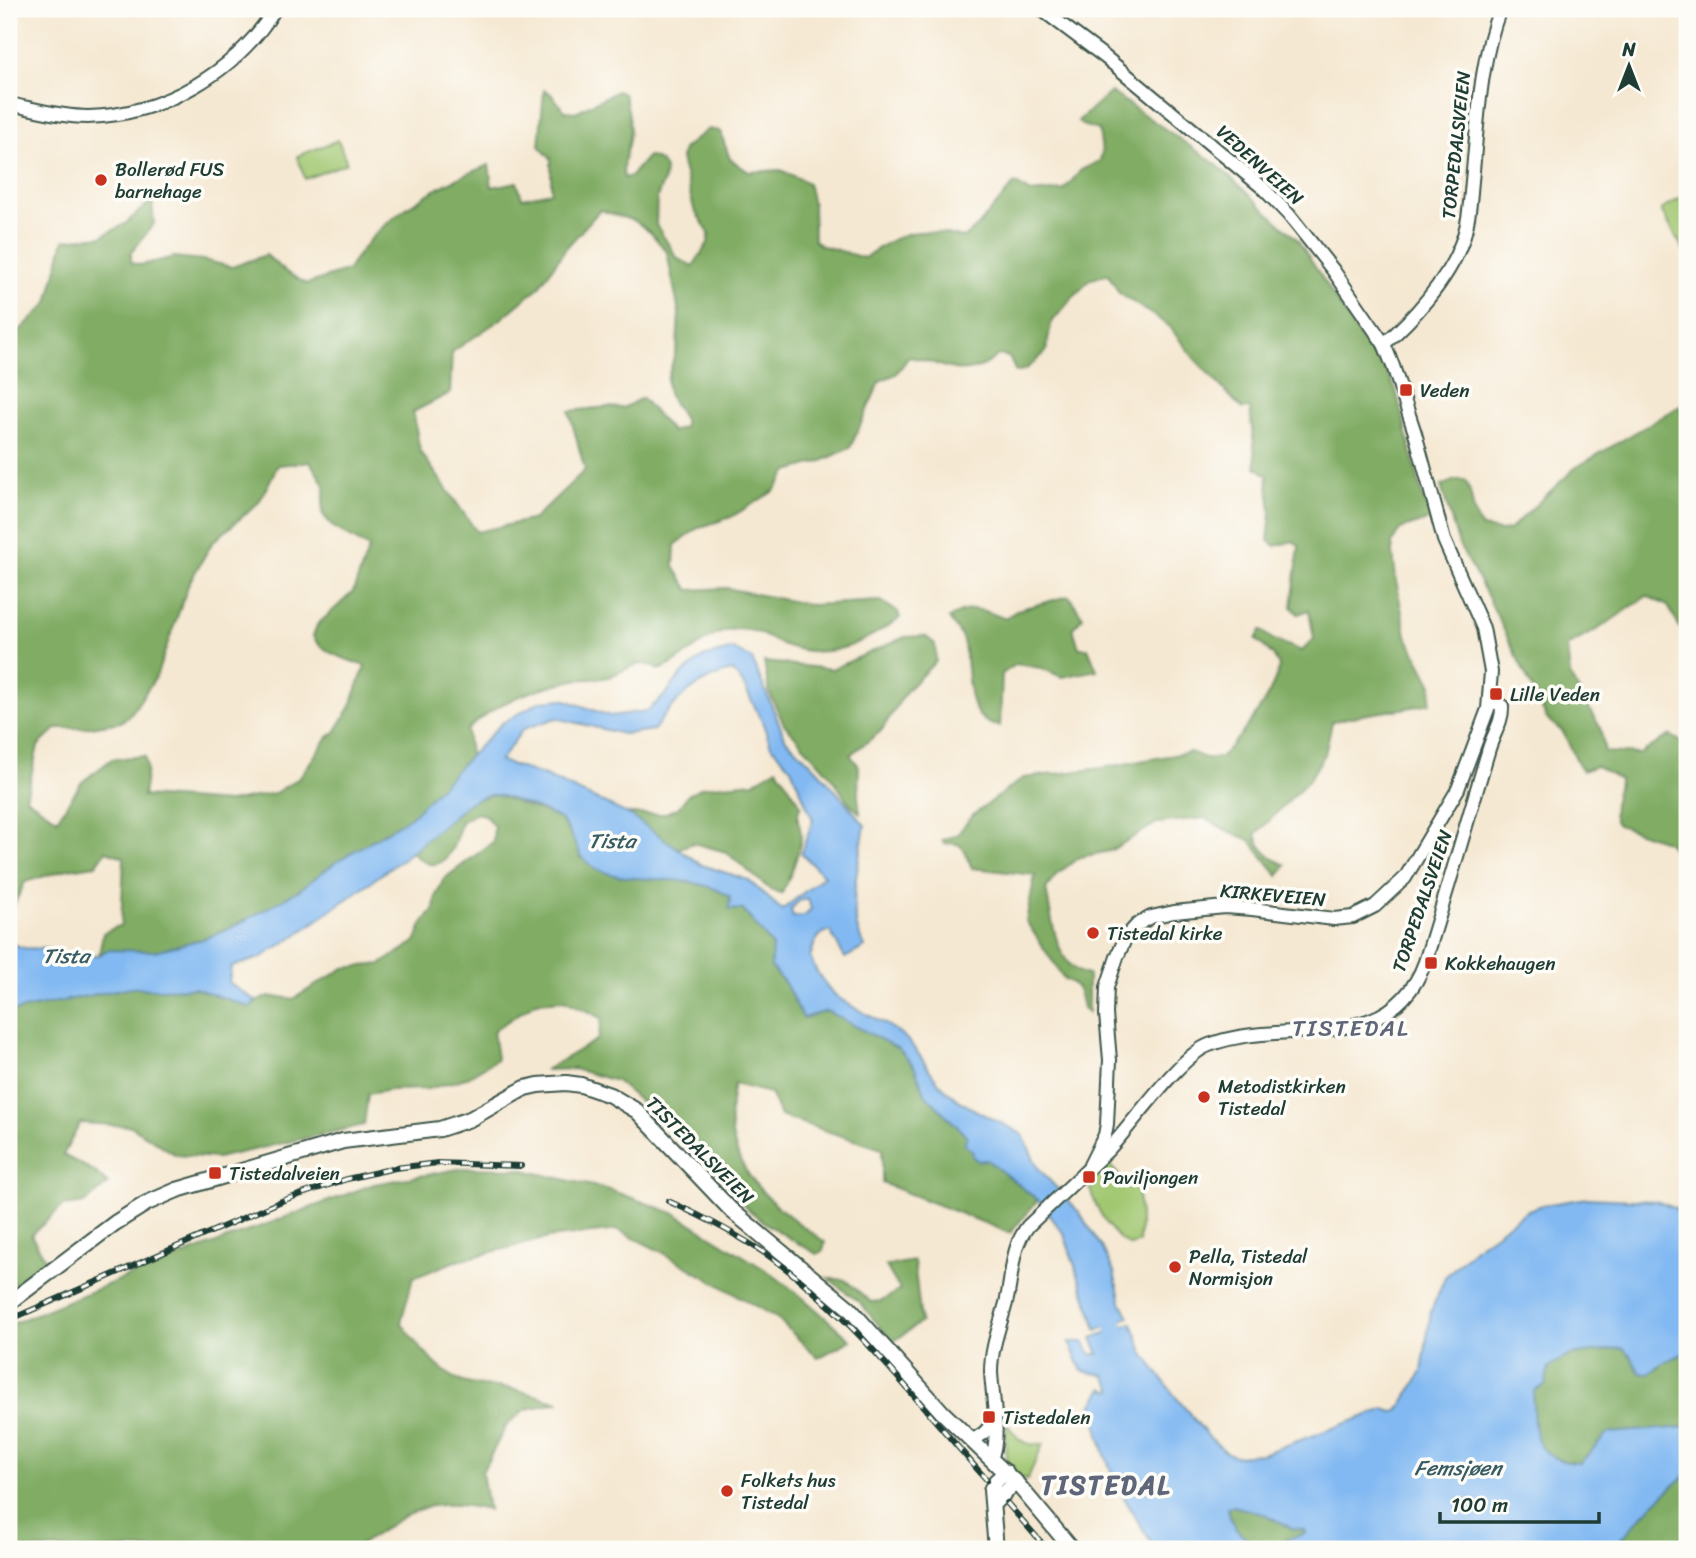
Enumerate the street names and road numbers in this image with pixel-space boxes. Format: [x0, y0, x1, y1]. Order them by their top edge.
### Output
street label: TORPEDALSVEIEN [1432, 69, 1480, 221]
street label: VEDENVEIEN [1208, 116, 1312, 214]
street label: TORPEDALSVEIEN [1382, 825, 1462, 977]
street label: KIRKEVEIEN [1219, 874, 1328, 916]
street label: TISTEDALSVEIEN [638, 1088, 763, 1213]

